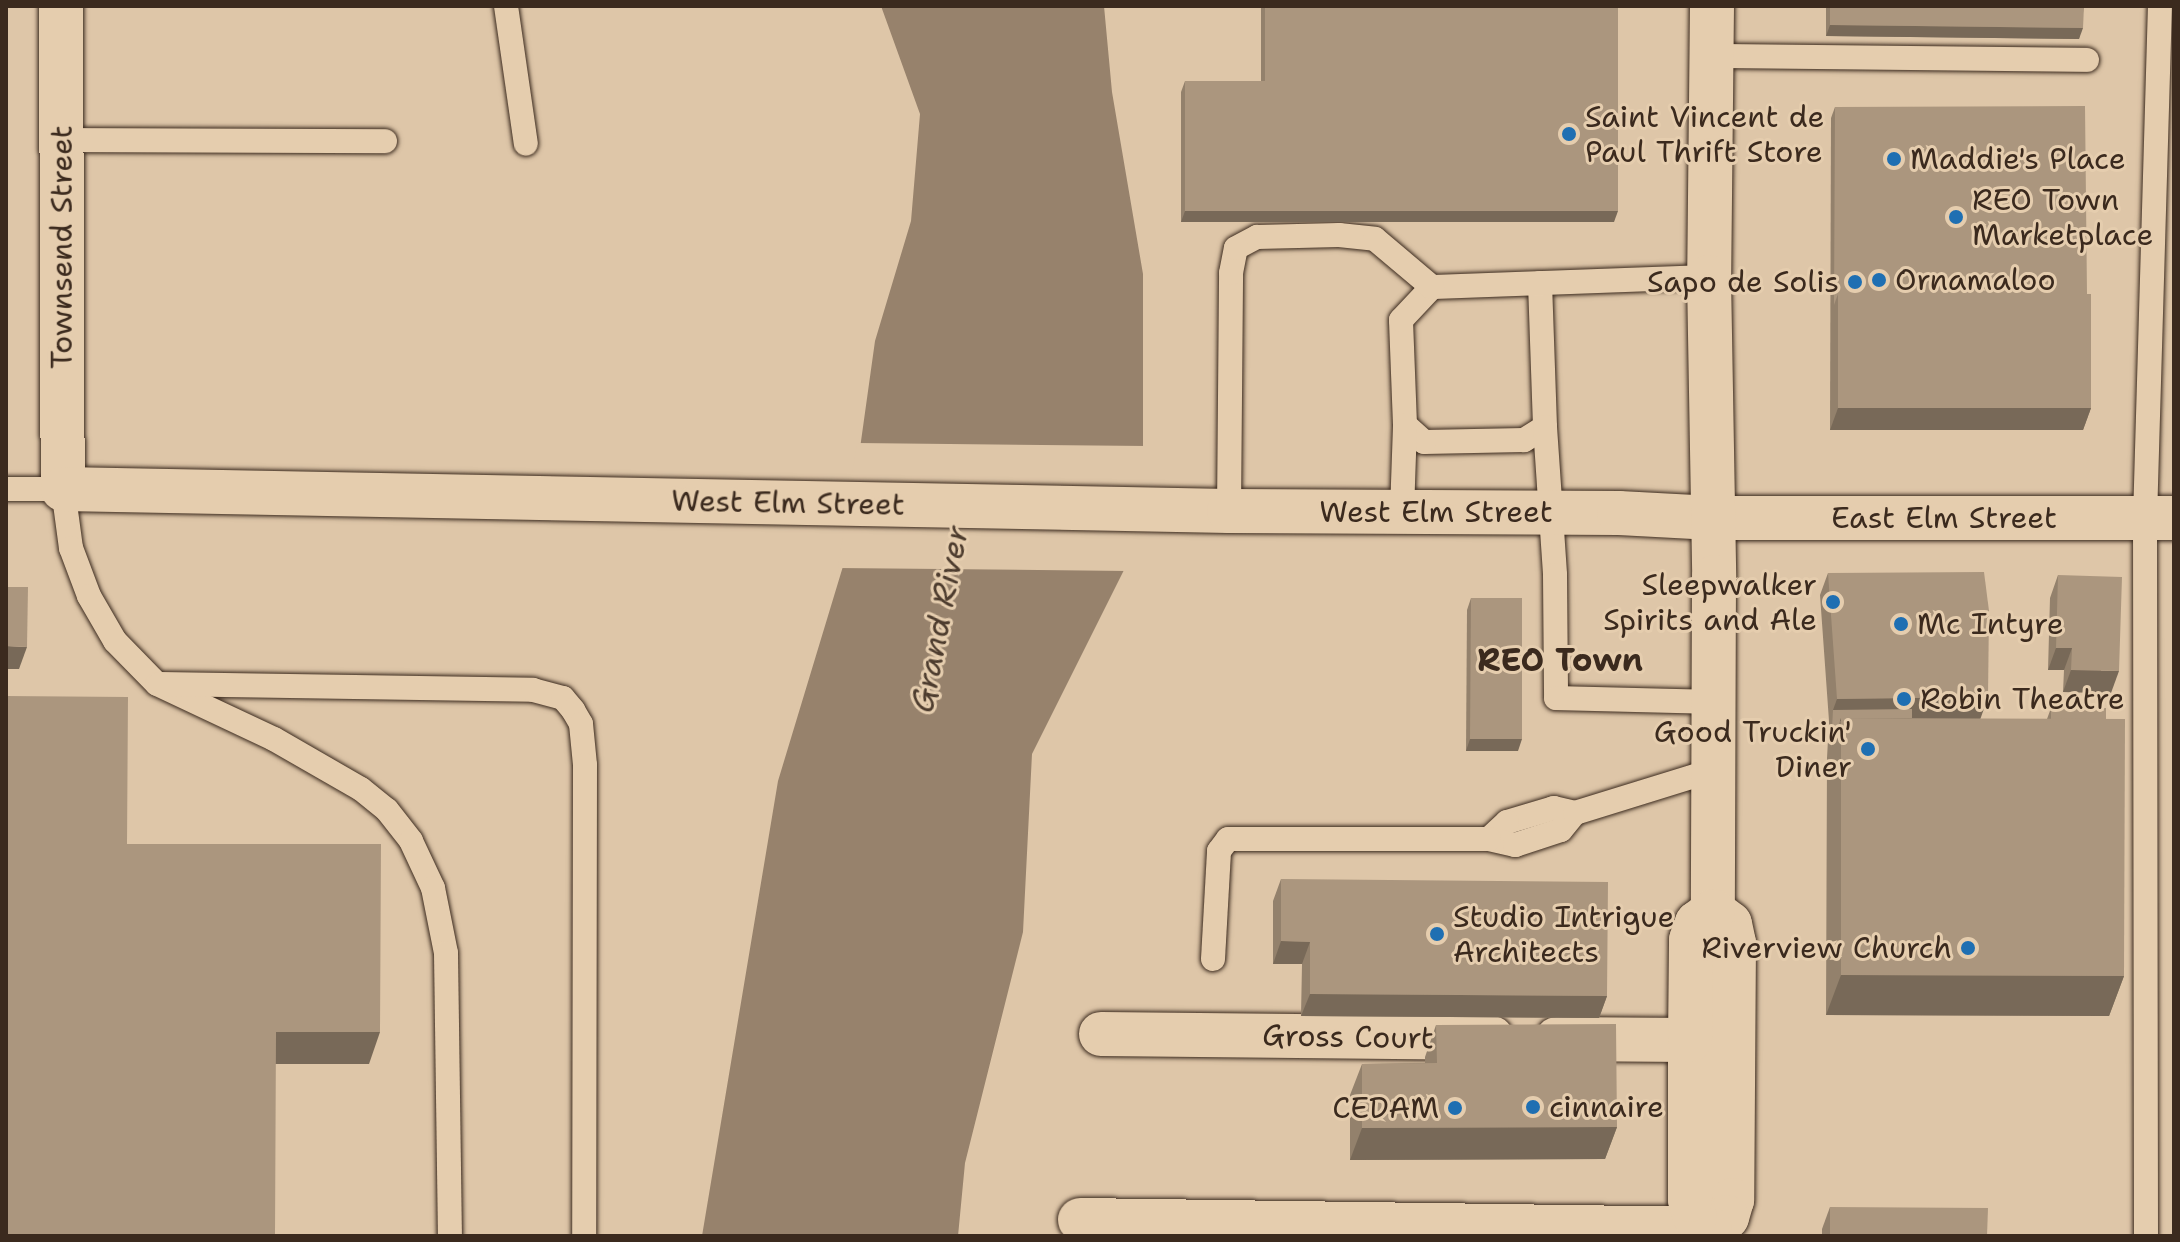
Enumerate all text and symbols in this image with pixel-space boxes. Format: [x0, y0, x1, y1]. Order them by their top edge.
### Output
place label: Saint Vincent de Paul Thrift Store [1585, 99, 1824, 170]
street label: Townsend Street [44, 125, 80, 369]
marker: Saint Vincent de Paul Thrift Store [1560, 125, 1578, 143]
place label: Maddie's Place [1910, 141, 2126, 177]
marker: Maddie's Place [1885, 150, 1903, 168]
place label: REO Town Marketplace [1972, 182, 2153, 252]
marker: REO Town Marketplace [1947, 208, 1965, 226]
place label: Ornamaloo [1895, 262, 2056, 298]
place label: Sapo de Solis [1647, 264, 1839, 300]
marker: Ornamaloo [1870, 271, 1888, 289]
marker: Sapo de Solis [1846, 273, 1864, 291]
street label: West Elm Street [671, 483, 905, 523]
street label: West Elm Street [1319, 494, 1553, 530]
street label: East Elm Street [1831, 500, 2057, 536]
water label: Grand River [903, 522, 977, 716]
place label: Sleepwalker Spirits and Ale [1603, 567, 1817, 638]
marker: Sleepwalker Spirits and Ale [1824, 593, 1842, 611]
place label: Mc Intyre [1917, 606, 2064, 642]
marker: Mc Intyre [1892, 615, 1910, 633]
district label: REO Town [1477, 641, 1643, 679]
place label: Robin Theatre [1920, 681, 2125, 717]
marker: Robin Theatre [1895, 690, 1913, 708]
place label: Good Truckin' Diner [1654, 714, 1852, 784]
marker: Good Truckin' Diner [1859, 740, 1877, 758]
place label: Studio Intrigue Architects [1453, 899, 1674, 970]
marker: Studio Intrigue Architects [1428, 925, 1446, 943]
place label: Riverview Church [1701, 930, 1952, 966]
marker: Riverview Church [1959, 939, 1977, 957]
street label: Gross Court [1262, 1018, 1434, 1056]
place label: cinnaire [1549, 1089, 1664, 1125]
place label: CEDAM [1332, 1090, 1439, 1126]
marker: cinnaire [1524, 1098, 1542, 1116]
marker: CEDAM [1446, 1099, 1464, 1117]

